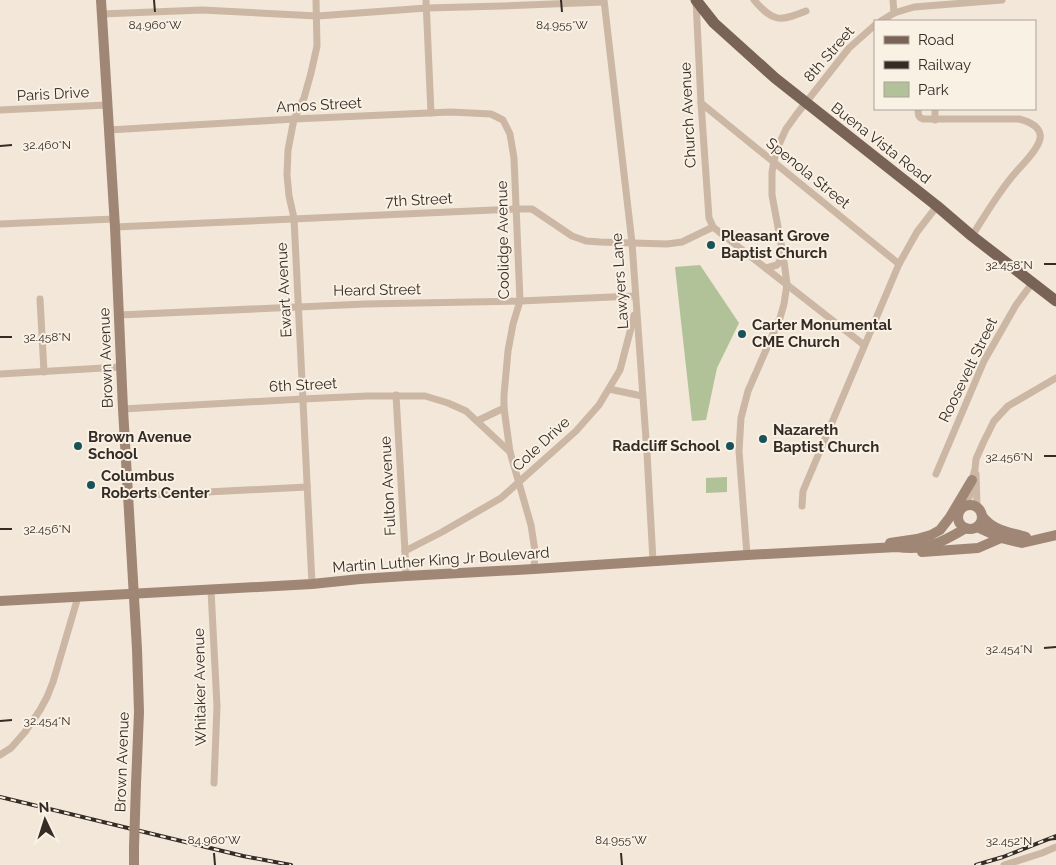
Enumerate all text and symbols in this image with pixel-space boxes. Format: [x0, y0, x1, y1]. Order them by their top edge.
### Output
text: 84.960°W [128, 18, 182, 32]
text: 84.955°W [536, 18, 588, 32]
legend [874, 20, 1036, 110]
street label: 8th Street [800, 22, 858, 86]
text: Road [918, 31, 954, 49]
text: Railway [918, 56, 971, 74]
street label: Church Avenue [676, 61, 700, 168]
text: Park [918, 81, 949, 99]
street label: Paris Drive [16, 83, 90, 105]
street label: Amos Street [276, 94, 362, 116]
street label: Buena Vista Road [828, 98, 934, 188]
street label: Spenola Street [763, 134, 853, 212]
text: 32.460°N [23, 138, 71, 152]
street label: Coolidge Avenue [493, 180, 513, 300]
street label: 7th Street [385, 189, 453, 211]
place label: Pleasant Grove Baptist Church [721, 227, 829, 262]
street label: Lawyers Lane [608, 232, 632, 330]
marker: Pleasant Grove Baptist Church [705, 239, 717, 251]
street label: Ewart Avenue [273, 242, 295, 338]
text: 32.458°N [985, 258, 1033, 272]
street label: Heard Street [333, 280, 421, 300]
street label: Brown Avenue [95, 307, 117, 409]
street label: Roosevelt Street [935, 315, 1001, 425]
place label: Carter Monumental CME Church [752, 316, 892, 351]
marker: Carter Monumental CME Church [736, 328, 748, 340]
text: 32.458°N [23, 330, 71, 344]
street label: 6th Street [268, 374, 338, 396]
street label: Cole Drive [509, 413, 574, 475]
place label: Nazareth Baptist Church [773, 421, 879, 456]
place label: Brown Avenue School [88, 428, 191, 463]
marker: Nazareth Baptist Church [757, 433, 769, 445]
street label: Fulton Avenue [376, 435, 400, 536]
place label: Radcliff School [612, 437, 720, 455]
marker: Brown Avenue School [72, 440, 84, 452]
marker: Radcliff School [724, 440, 736, 452]
text: 32.456°N [985, 450, 1033, 464]
place label: Columbus Roberts Center [101, 467, 210, 502]
marker: Columbus Roberts Center [85, 479, 97, 491]
text: 32.456°N [23, 522, 71, 536]
street label: Martin Luther King Jr Boulevard [332, 543, 550, 577]
street label: Whitaker Avenue [190, 628, 210, 746]
text: 32.454°N [986, 642, 1032, 656]
street label: Brown Avenue [111, 711, 133, 813]
text: 32.454°N [24, 714, 70, 728]
north arrow [20, 795, 70, 845]
text: N [38, 799, 50, 815]
text: 84.960°W [187, 833, 241, 847]
text: 84.955°W [595, 833, 647, 847]
text: 32.452°N [986, 834, 1032, 848]

